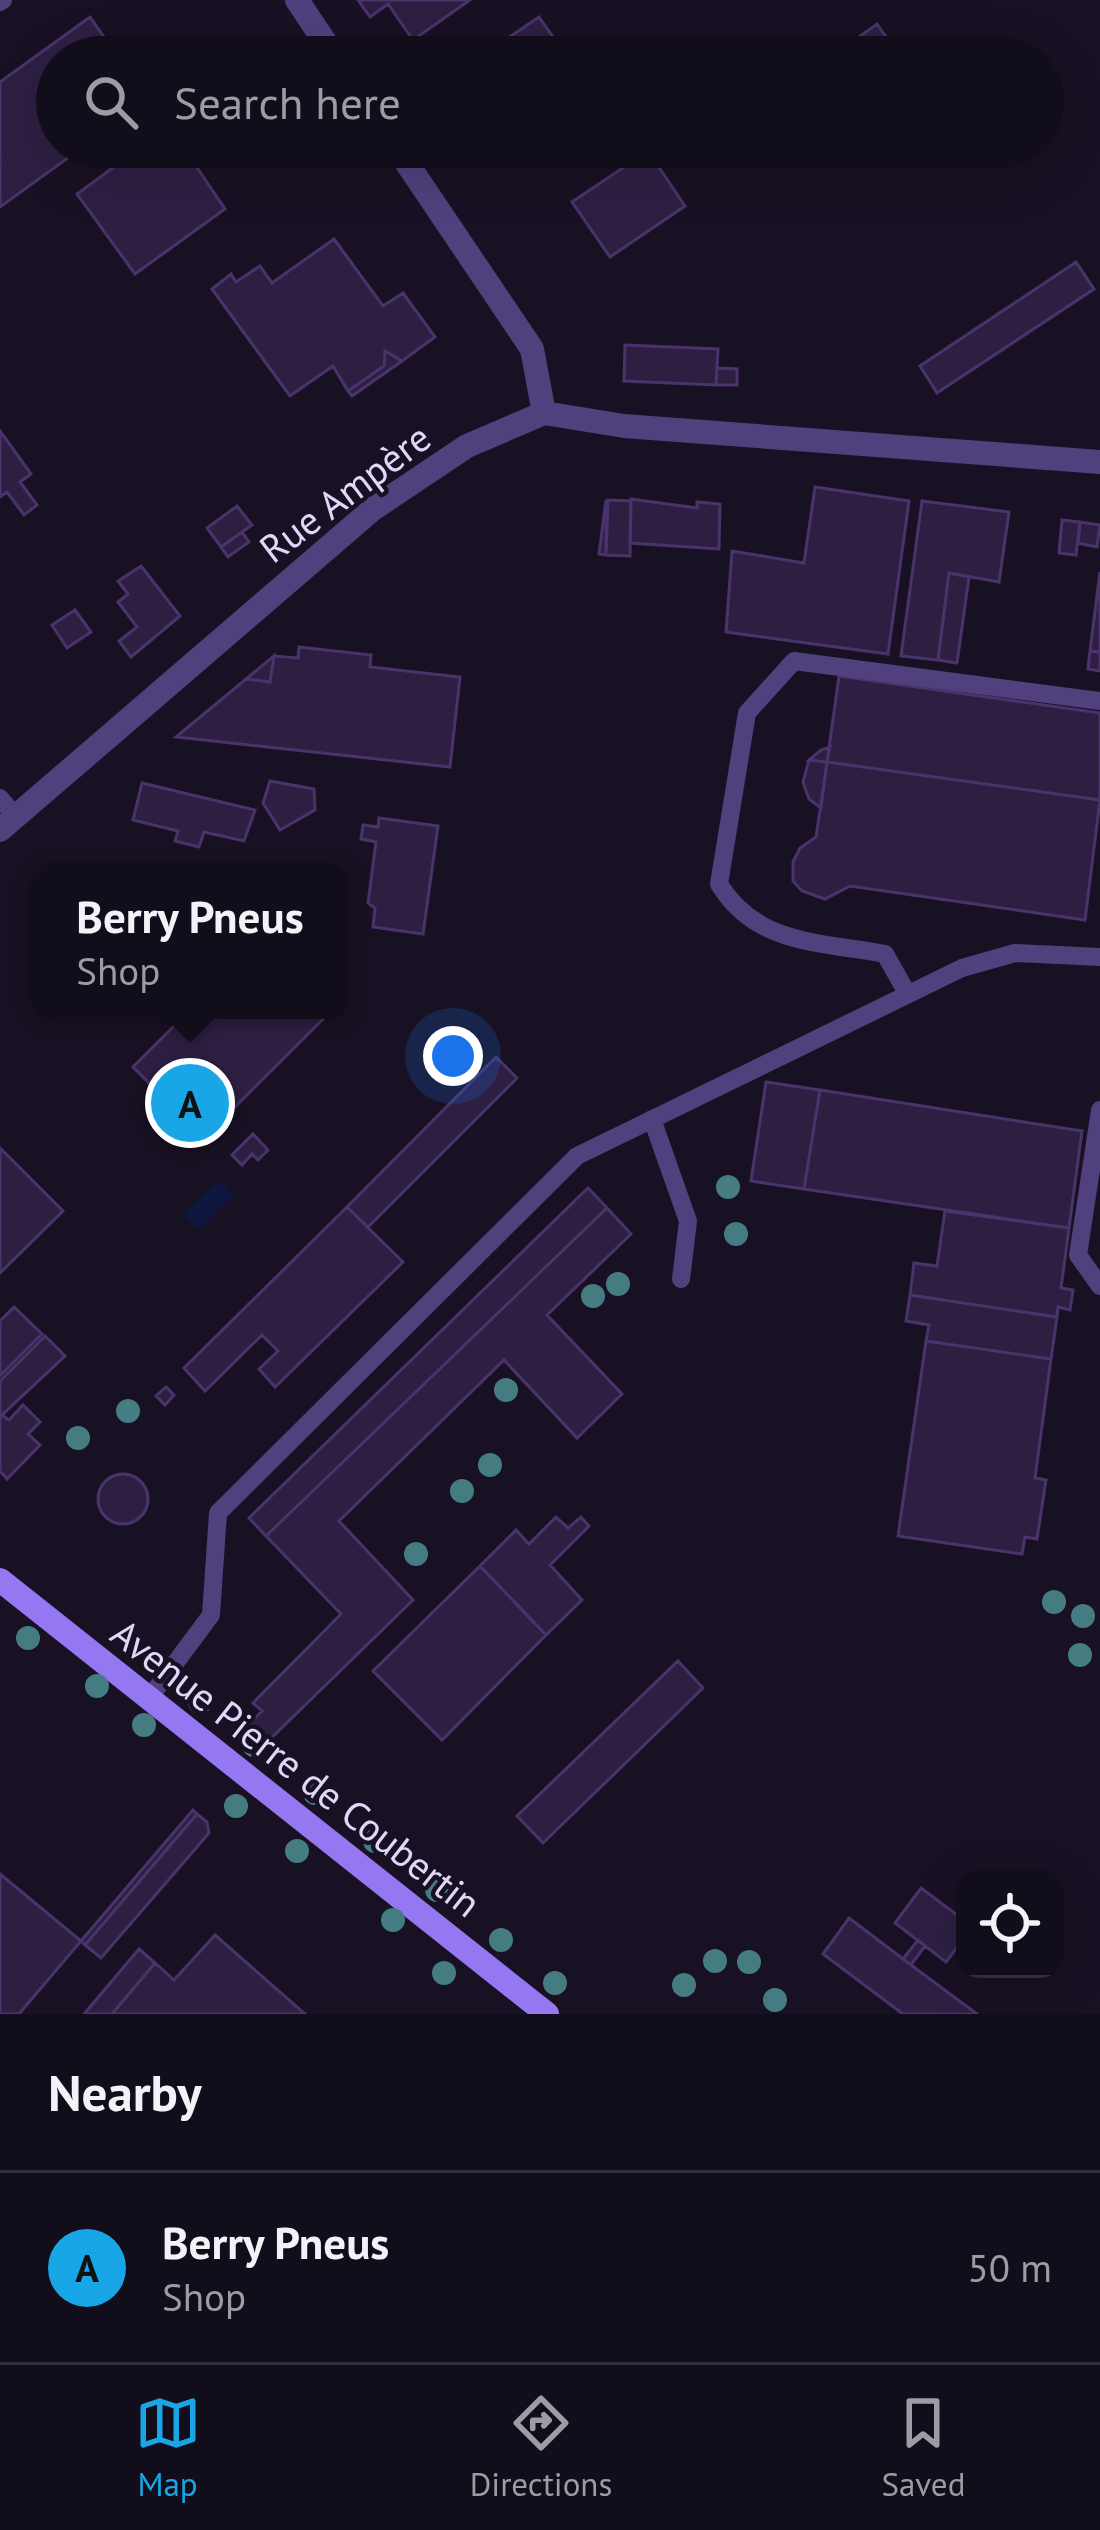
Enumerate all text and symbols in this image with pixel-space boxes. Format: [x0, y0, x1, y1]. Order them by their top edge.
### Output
search box [36, 36, 1064, 168]
icon: search [78, 69, 144, 135]
text: Search here [174, 73, 401, 131]
street label: Rue Ampère [249, 412, 440, 574]
popup [31, 863, 349, 1019]
text: Berry Pneus [76, 887, 304, 945]
text: Shop [76, 945, 160, 996]
your location [423, 1026, 483, 1086]
pin: A [151, 1058, 229, 1148]
street label: Avenue Pierre de Coubertin [101, 1607, 491, 1928]
map controls [956, 1870, 1064, 1978]
button: locate [956, 1870, 1064, 1978]
text: Nearby [48, 2059, 202, 2125]
text: Berry Pneus [162, 2213, 389, 2271]
text: A [75, 2242, 99, 2293]
text: 50 m [967, 2242, 1052, 2293]
text: Shop [162, 2271, 246, 2322]
tab: Map [135, 2390, 201, 2505]
tab: Directions [470, 2390, 612, 2505]
tab: Saved [881, 2390, 965, 2505]

